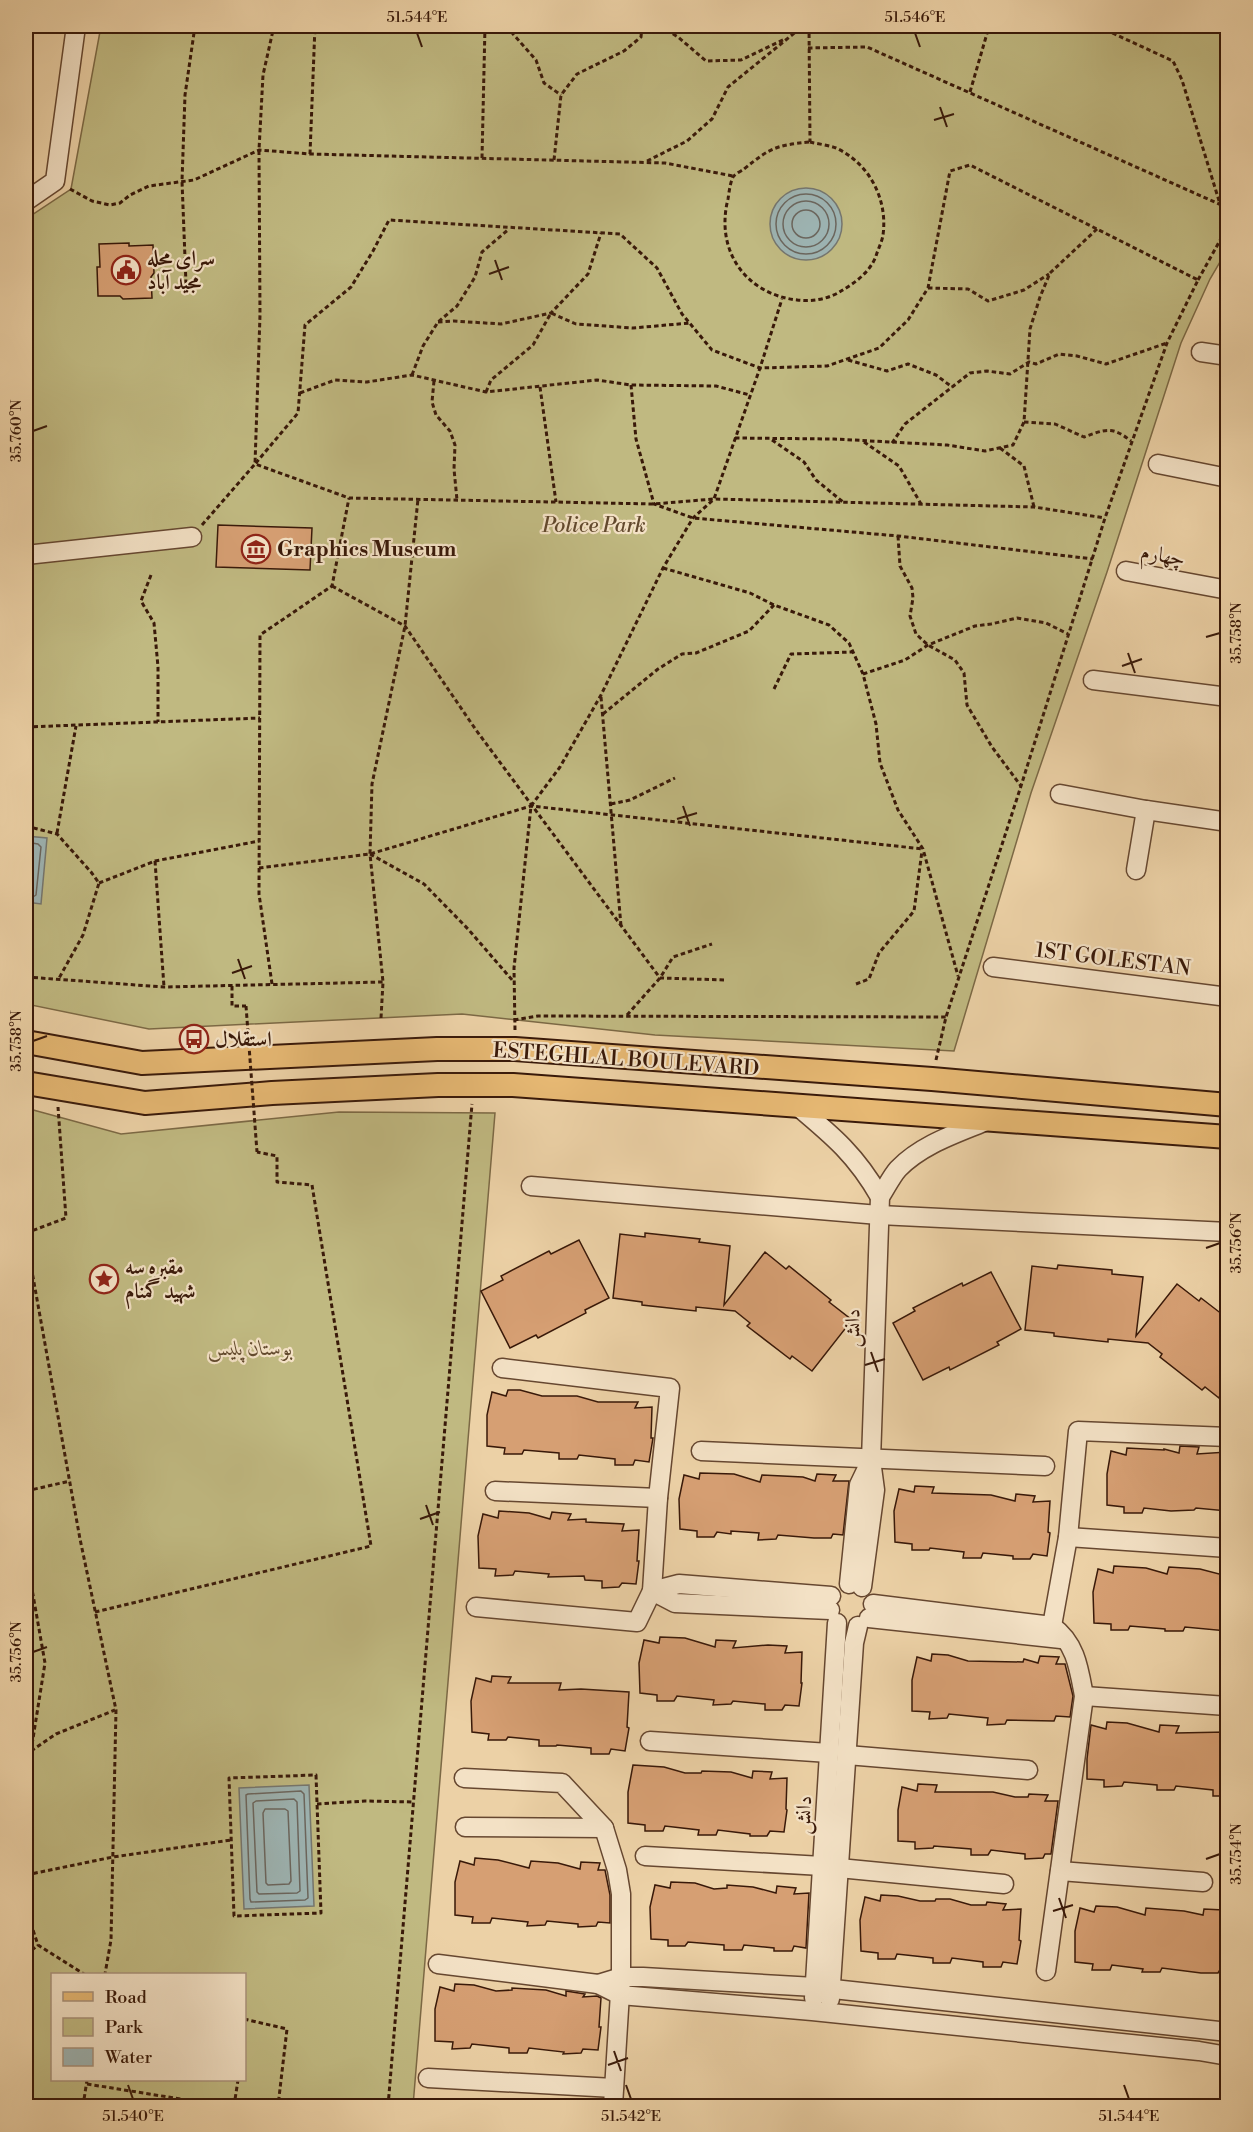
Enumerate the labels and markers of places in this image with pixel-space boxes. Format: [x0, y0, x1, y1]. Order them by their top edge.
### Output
place label: سرای محله مجید آباد [147, 246, 215, 296]
public building icon: سرای محله مجید آباد [110, 254, 142, 286]
museum icon: Graphics Museum [240, 533, 272, 565]
place label: Graphics Museum [277, 537, 456, 563]
bus stop icon: استقلال [178, 1023, 210, 1055]
place label: استقلال [215, 1027, 272, 1053]
place label: مقبره سه شهید گمنام [125, 1255, 196, 1310]
place icon: مقبره سه شهید گمنام [88, 1263, 120, 1295]

